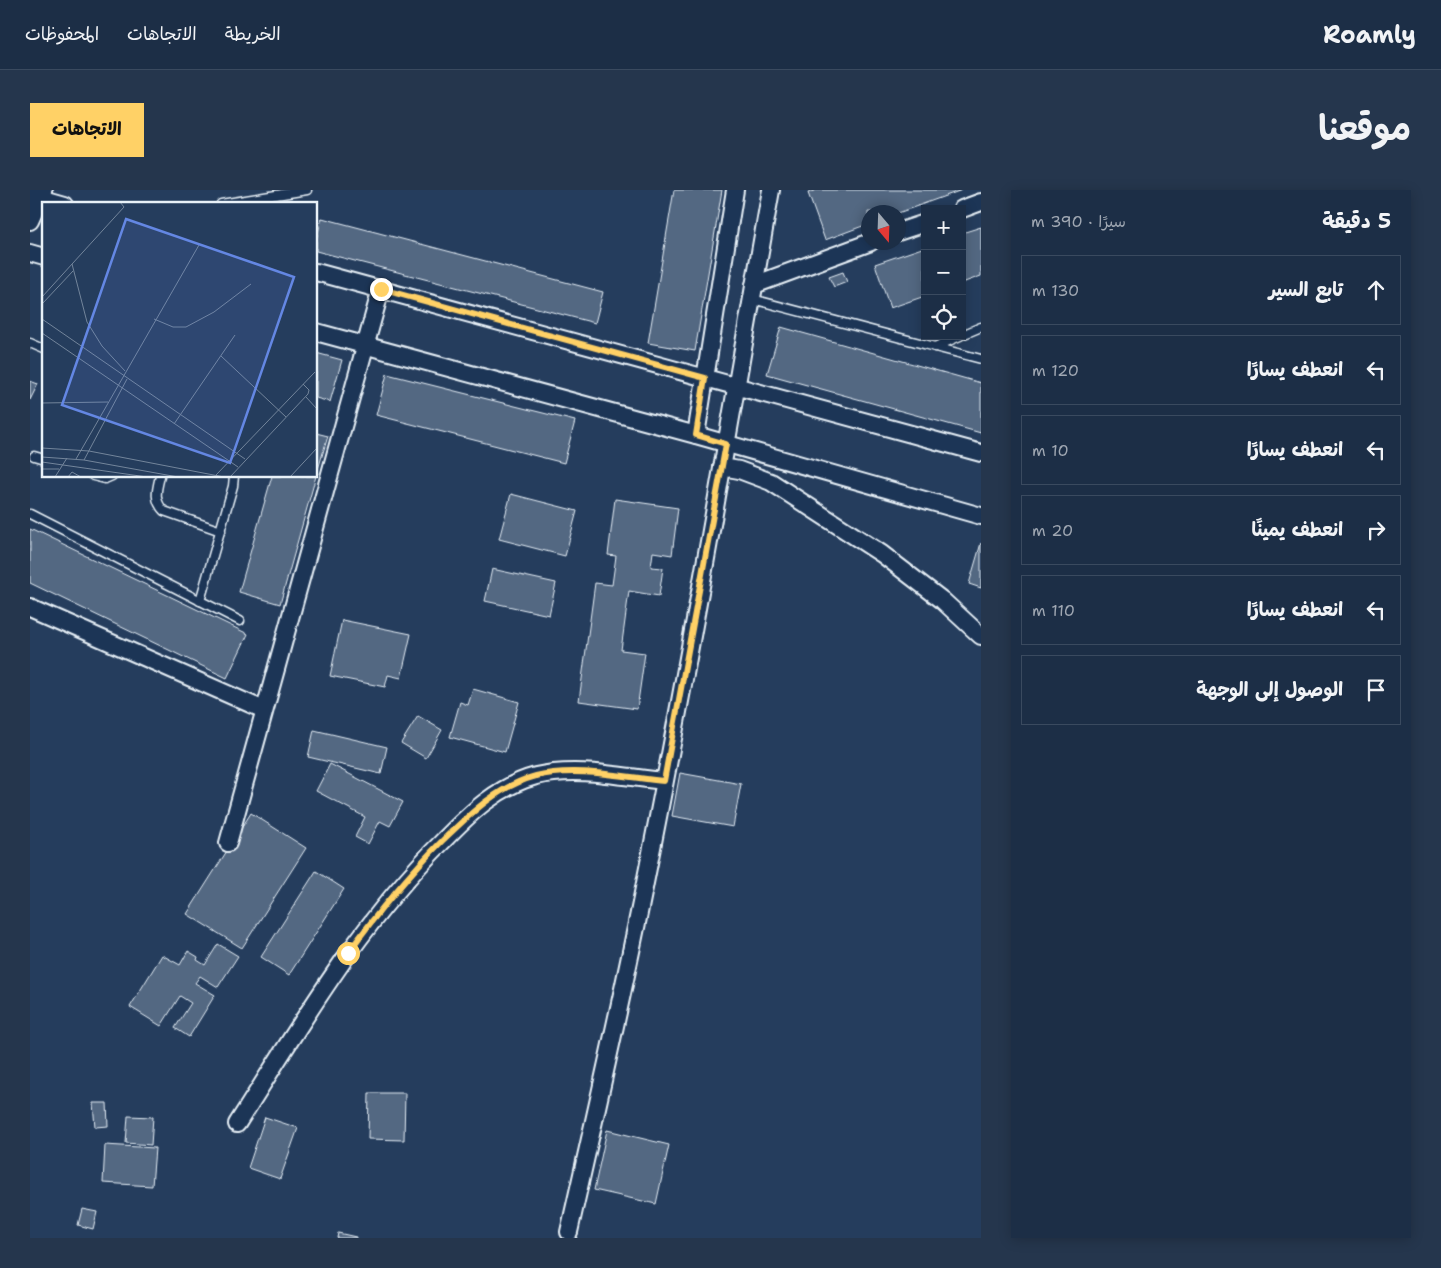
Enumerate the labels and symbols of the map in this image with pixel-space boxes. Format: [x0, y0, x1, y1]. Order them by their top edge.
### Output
inset map [42, 202, 318, 478]
north arrow [861, 205, 906, 250]
route end [370, 278, 393, 301]
route start [337, 942, 360, 965]

